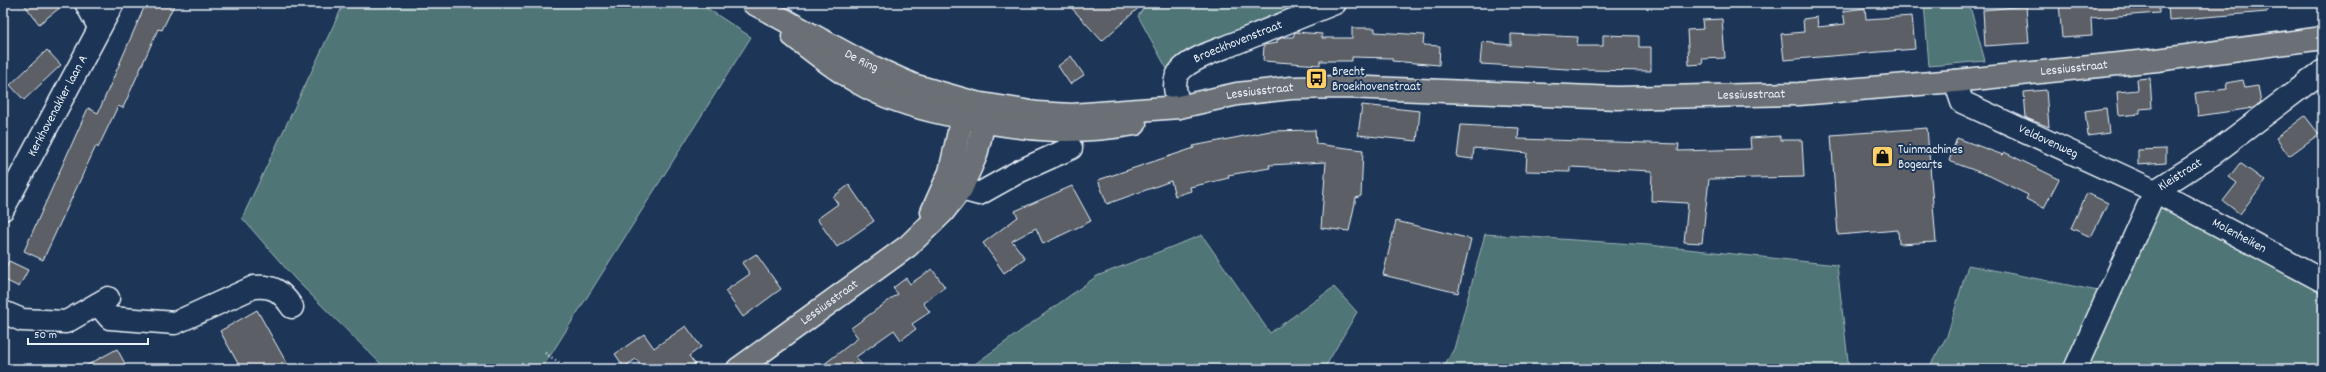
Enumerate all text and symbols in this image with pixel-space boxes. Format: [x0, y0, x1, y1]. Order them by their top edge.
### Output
street label: Broeckhovenstraat [1190, 15, 1286, 68]
street label: De Ring [841, 45, 882, 78]
street label: Kerkhovenakker laan A [23, 52, 93, 160]
street label: Lessiusstraat [2040, 56, 2109, 82]
place label: Brecht Broekhovenstraat [1332, 63, 1421, 97]
bus stop icon: Brecht Broekhovenstraat [1303, 66, 1329, 92]
street label: Lessiusstraat [1224, 78, 1294, 106]
street label: Lessiusstraat [1717, 85, 1786, 105]
street label: Veldovenweg [2015, 120, 2081, 164]
place label: Tuinmachines Bogearts [1898, 141, 1963, 175]
shop icon: Tuinmachines Bogearts [1869, 144, 1895, 170]
street label: Kleistraat [2154, 154, 2206, 196]
street label: Molenheiken [2208, 214, 2270, 258]
street label: Lessiusstraat [797, 275, 863, 330]
scale bar [28, 320, 148, 346]
text: 50 m [34, 327, 57, 344]

